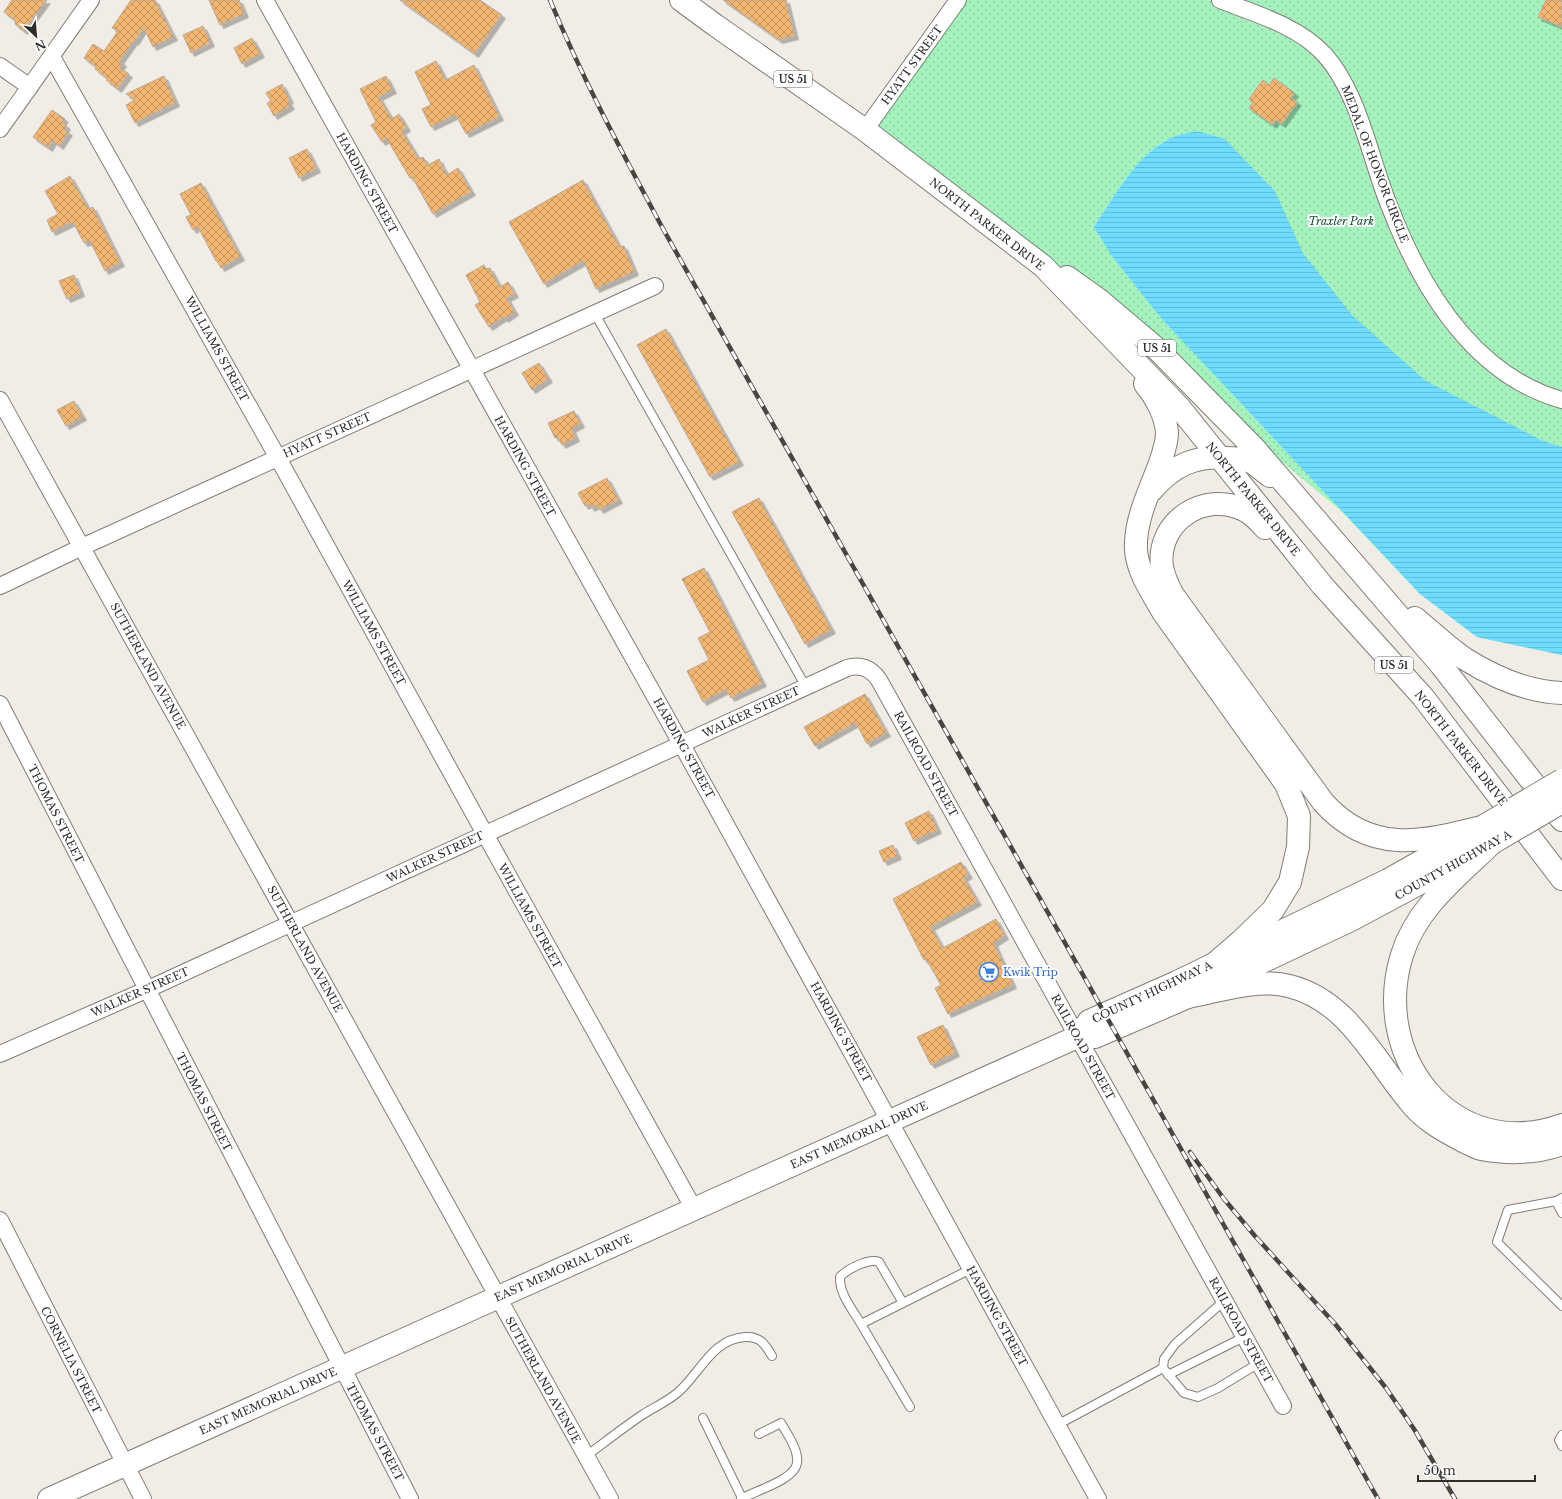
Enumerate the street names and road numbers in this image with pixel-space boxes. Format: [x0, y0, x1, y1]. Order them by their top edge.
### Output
street label: HYATT STREET [878, 22, 946, 108]
road number: US 51 [774, 71, 812, 87]
street label: MEDAL OF HONOR CIRCLE [1338, 83, 1412, 245]
street label: HARDING STREET [333, 130, 401, 236]
street label: NORTH PARKER DRIVE [927, 175, 1047, 273]
street label: WILLIAMS STREET [182, 293, 252, 404]
road number: US 51 [1138, 340, 1176, 356]
street label: HYATT STREET [281, 409, 373, 461]
street label: HARDING STREET [491, 413, 559, 519]
street label: NORTH PARKER DRIVE [1203, 439, 1303, 559]
street label: WILLIAMS STREET [339, 577, 409, 688]
street label: SUTHERLAND AVENUE [107, 600, 189, 732]
road number: US 51 [1375, 657, 1413, 673]
street label: WALKER STREET [699, 683, 802, 741]
street label: NORTH PARKER DRIVE [1412, 688, 1510, 808]
street label: HARDING STREET [650, 695, 718, 801]
street label: RAILROAD STREET [891, 709, 961, 820]
street label: THOMAS STREET [25, 762, 87, 866]
street label: COUNTY HIGHWAY A [1392, 827, 1514, 903]
street label: WALKER STREET [383, 828, 486, 886]
street label: WILLIAMS STREET [495, 860, 565, 971]
street label: SUTHERLAND AVENUE [264, 883, 346, 1015]
street label: COUNTY HIGHWAY A [1090, 958, 1215, 1026]
street label: WALKER STREET [88, 964, 191, 1020]
street label: HARDING STREET [807, 979, 875, 1085]
street label: RAILROAD STREET [1048, 992, 1118, 1103]
street label: THOMAS STREET [173, 1050, 235, 1154]
street label: EAST MEMORIAL DRIVE [788, 1098, 930, 1172]
street label: EAST MEMORIAL DRIVE [492, 1231, 634, 1305]
street label: HARDING STREET [963, 1263, 1031, 1369]
street label: RAILROAD STREET [1206, 1275, 1276, 1386]
street label: CORNELIA STREET [38, 1304, 104, 1416]
street label: SUTHERLAND AVENUE [502, 1314, 584, 1446]
street label: EAST MEMORIAL DRIVE [197, 1364, 339, 1438]
street label: THOMAS STREET [343, 1381, 407, 1484]

